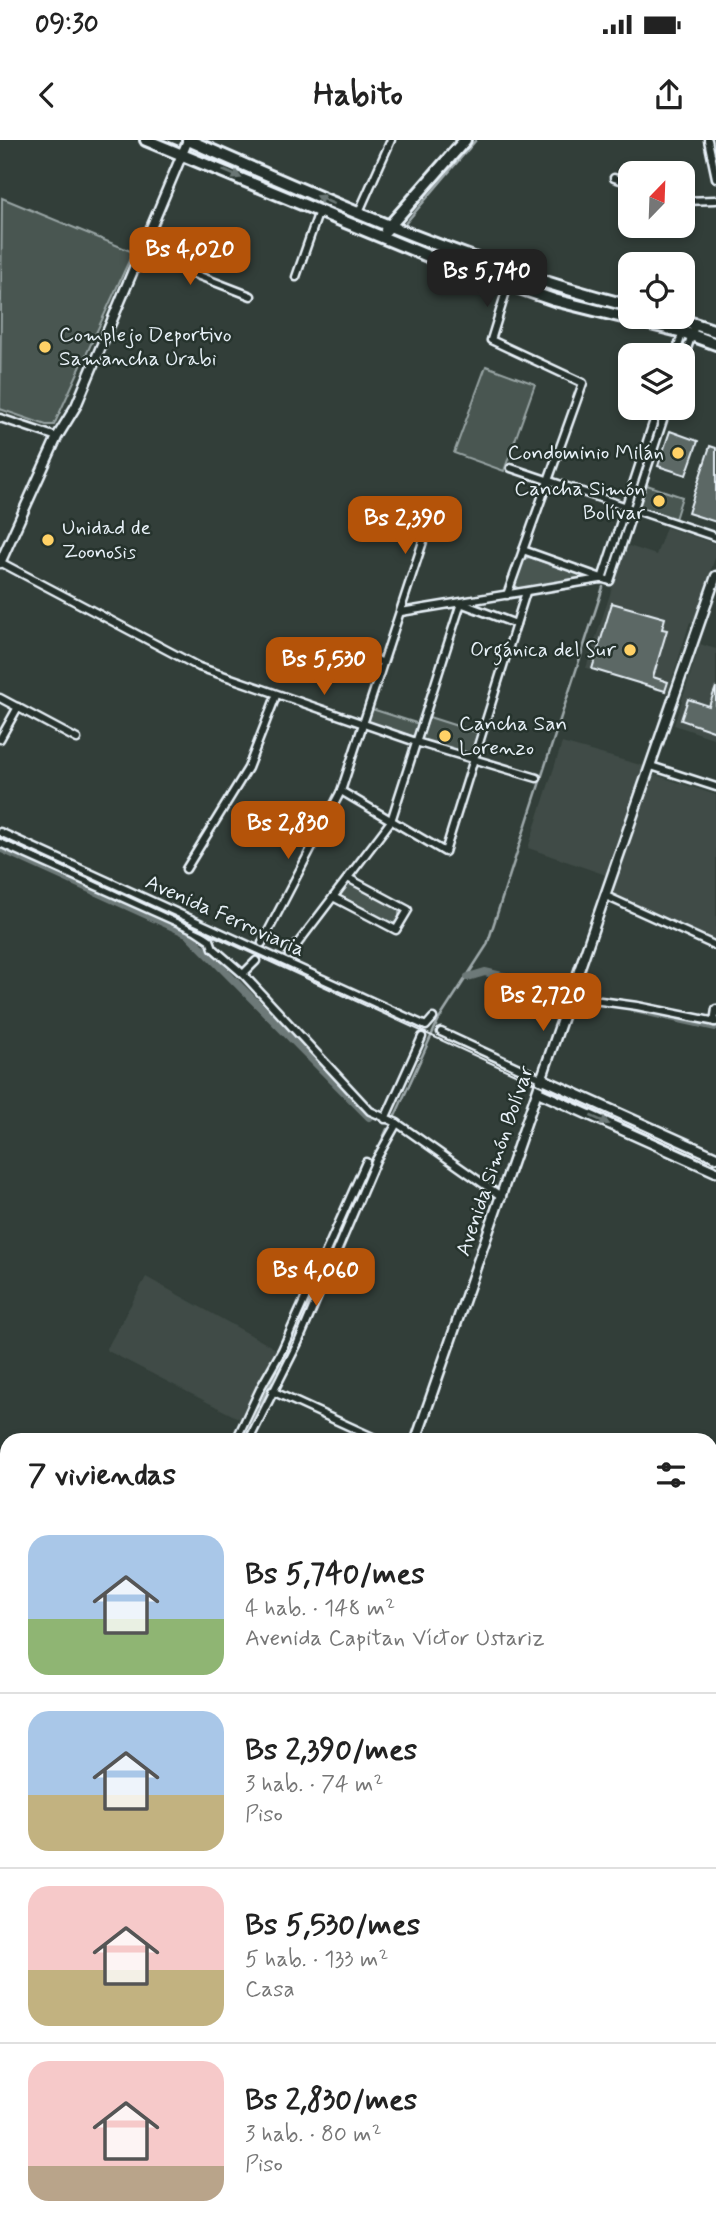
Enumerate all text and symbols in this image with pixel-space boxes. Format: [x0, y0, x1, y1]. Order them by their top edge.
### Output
text: 09:30 [35, 8, 99, 42]
text: Habito [313, 74, 403, 116]
icon: back [28, 76, 66, 114]
icon: share [650, 76, 688, 114]
north arrow [618, 161, 695, 238]
map controls [618, 161, 695, 420]
one-way arrow [222, 168, 242, 180]
one-way arrow [315, 194, 336, 205]
pin: Bs 4,020 [118, 228, 262, 287]
text: Bs 4,020 [145, 235, 235, 265]
pin: Bs 5,740 [415, 250, 559, 309]
button: locate [618, 252, 695, 329]
text: Bs 5,740 [443, 257, 531, 287]
place label: Complejo Deportivo Samancha Urabi [59, 321, 232, 373]
marker: Complejo Deportivo Samancha Urabi [37, 339, 53, 355]
button: layers [618, 343, 695, 420]
place label: Condominio Milán [508, 439, 664, 467]
marker: Condominio Milán [670, 445, 686, 461]
place label: Cancha Simón Bolívar [514, 475, 645, 527]
marker: Cancha Simón Bolívar [651, 493, 667, 509]
pin: Bs 2,390 [333, 496, 477, 556]
text: Bs 2,390 [364, 504, 446, 534]
place label: Unidad de Zoonosis [62, 514, 151, 566]
marker: Unidad de Zoonosis [40, 532, 56, 548]
place label: Orgánica del Sur [470, 636, 616, 666]
pin: Bs 5,530 [252, 638, 396, 697]
marker: Orgánica del Sur [622, 642, 638, 658]
text: Bs 5,530 [282, 645, 366, 675]
place label: Cancha San Lorenzo [459, 710, 567, 762]
marker: Cancha San Lorenzo [437, 728, 453, 744]
pin: Bs 2,830 [216, 802, 360, 861]
text: Bs 2,830 [247, 809, 329, 839]
street label: Avenida Ferroviaria [141, 868, 309, 964]
pin: Bs 2,720 [471, 974, 615, 1033]
text: Bs 2,720 [500, 981, 586, 1011]
street label: Avenida Simón Bolívar [449, 1062, 541, 1260]
one-way arrow [590, 1114, 610, 1126]
pin: Bs 4,060 [244, 1248, 388, 1308]
text: Bs 4,060 [273, 1256, 359, 1286]
text: 7 viviendas [28, 1456, 176, 1495]
icon: filters [652, 1456, 690, 1494]
text: Bs 5,740/mes [245, 1555, 425, 1594]
icon: home [84, 1563, 168, 1647]
text: 4 hab. · 148 m² [245, 1594, 395, 1624]
text: Avenida Capitan Víctor Ustariz [245, 1624, 545, 1654]
text: Bs 2,390/mes [245, 1731, 417, 1770]
icon: home [84, 1739, 168, 1823]
text: 3 hab. · 74 m² [245, 1770, 384, 1800]
text: Piso [245, 1800, 283, 1830]
text: Bs 5,530/mes [245, 1906, 420, 1945]
icon: home [84, 1914, 168, 1998]
text: 5 hab. · 133 m² [245, 1945, 388, 1975]
text: Casa [245, 1975, 295, 2005]
text: Bs 2,830/mes [245, 2081, 417, 2120]
icon: home [84, 2089, 168, 2173]
text: 3 hab. · 80 m² [245, 2120, 382, 2150]
text: Piso [245, 2150, 283, 2180]

